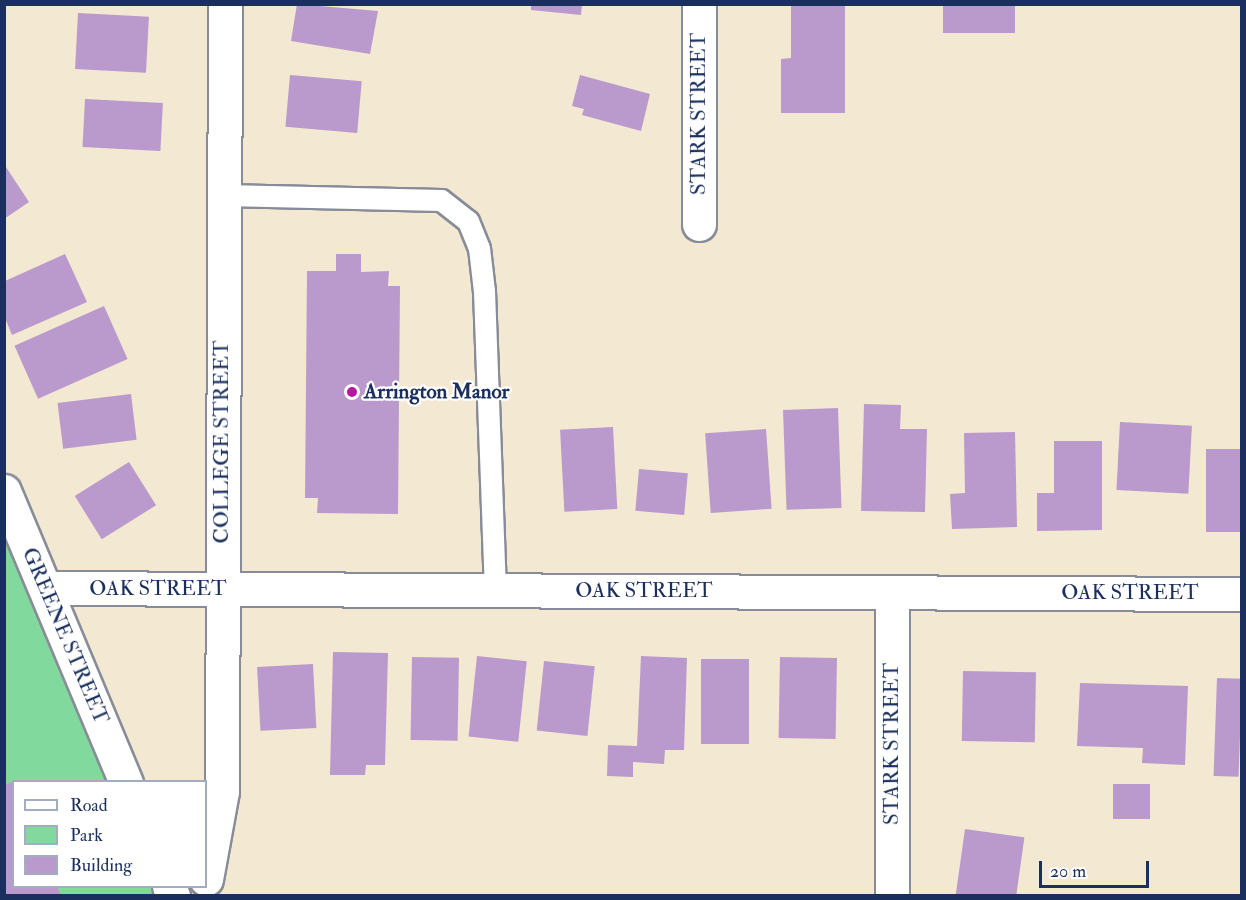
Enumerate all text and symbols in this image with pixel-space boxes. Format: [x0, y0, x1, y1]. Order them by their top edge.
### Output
street label: STARK STREET [686, 33, 712, 195]
street label: COLLEGE STREET [209, 340, 235, 544]
place label: Arrington Manor [364, 379, 509, 405]
marker: Arrington Manor [345, 385, 359, 399]
street label: GREENE STREET [16, 544, 114, 728]
street label: OAK STREET [89, 576, 227, 602]
street label: OAK STREET [575, 578, 713, 604]
street label: OAK STREET [1061, 580, 1199, 606]
street label: STARK STREET [879, 663, 905, 825]
legend [12, 780, 207, 888]
text: Road [70, 794, 108, 817]
text: Park [70, 824, 103, 847]
scale bar [1042, 849, 1152, 887]
text: Building [70, 854, 132, 877]
text: 20 m [1050, 860, 1086, 883]

